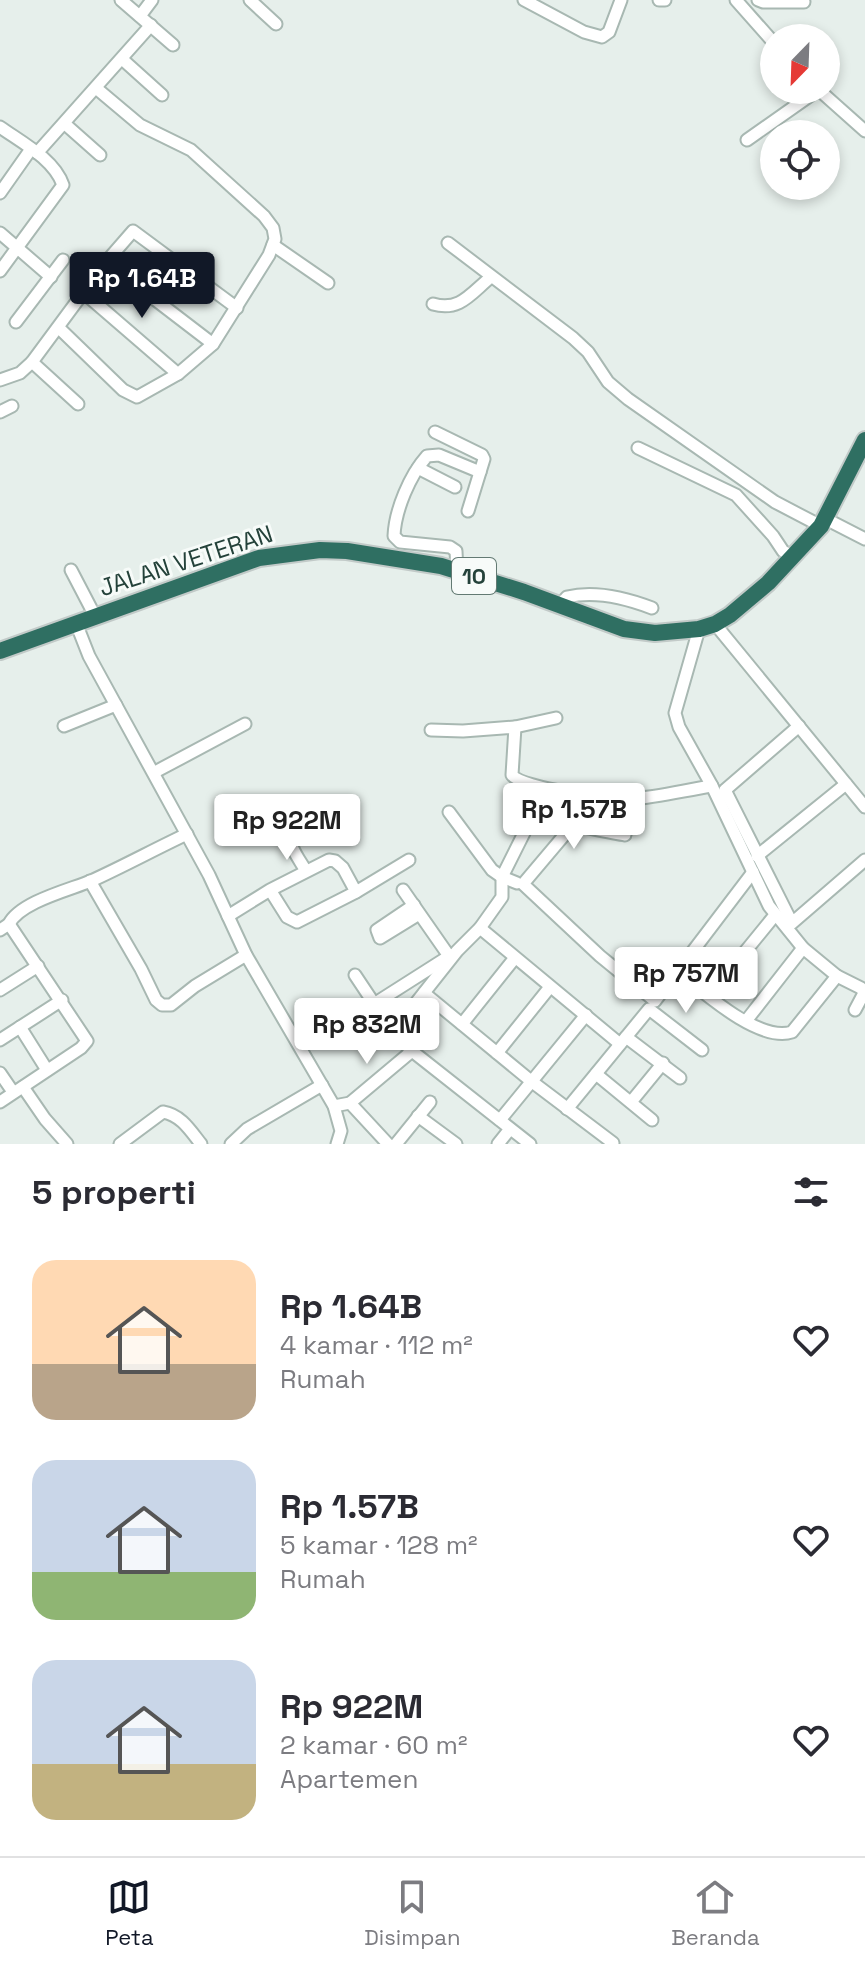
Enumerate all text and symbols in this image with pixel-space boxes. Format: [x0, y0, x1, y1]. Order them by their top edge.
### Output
north arrow [760, 24, 840, 104]
map controls [760, 24, 840, 200]
button: locate [760, 120, 840, 200]
pin: Rp 1.64B [59, 252, 225, 320]
text: Rp 1.64B [88, 261, 196, 295]
street label: JALAN VETERAN [95, 518, 277, 603]
road number: 10 [452, 558, 496, 594]
pin: Rp 1.57B [491, 783, 657, 851]
text: Rp 1.57B [521, 792, 627, 826]
pin: Rp 922M [213, 794, 361, 862]
text: Rp 922M [232, 803, 342, 837]
pin: Rp 757M [612, 947, 760, 1015]
text: Rp 757M [633, 956, 739, 990]
pin: Rp 832M [293, 998, 441, 1066]
text: Rp 832M [312, 1007, 422, 1041]
icon: filters [789, 1170, 833, 1214]
text: 5 properti [32, 1171, 196, 1214]
text: Rp 1.64B [280, 1285, 422, 1328]
icon: home [96, 1292, 192, 1388]
icon: heart [789, 1318, 833, 1362]
text: 4 kamar · 112 m² [280, 1328, 473, 1362]
text: Rumah [280, 1362, 366, 1396]
text: Rp 1.57B [280, 1485, 419, 1528]
icon: home [96, 1492, 192, 1588]
icon: heart [789, 1518, 833, 1562]
text: 5 kamar · 128 m² [280, 1528, 478, 1562]
text: Rumah [280, 1562, 366, 1596]
text: Rp 922M [280, 1685, 423, 1728]
icon: home [96, 1692, 192, 1788]
icon: heart [789, 1718, 833, 1762]
text: 2 kamar · 60 m² [280, 1728, 467, 1762]
text: Apartemen [280, 1762, 418, 1796]
tab: Peta [105, 1875, 154, 1951]
tab: Disimpan [364, 1875, 460, 1951]
tab: Beranda [671, 1875, 760, 1951]

